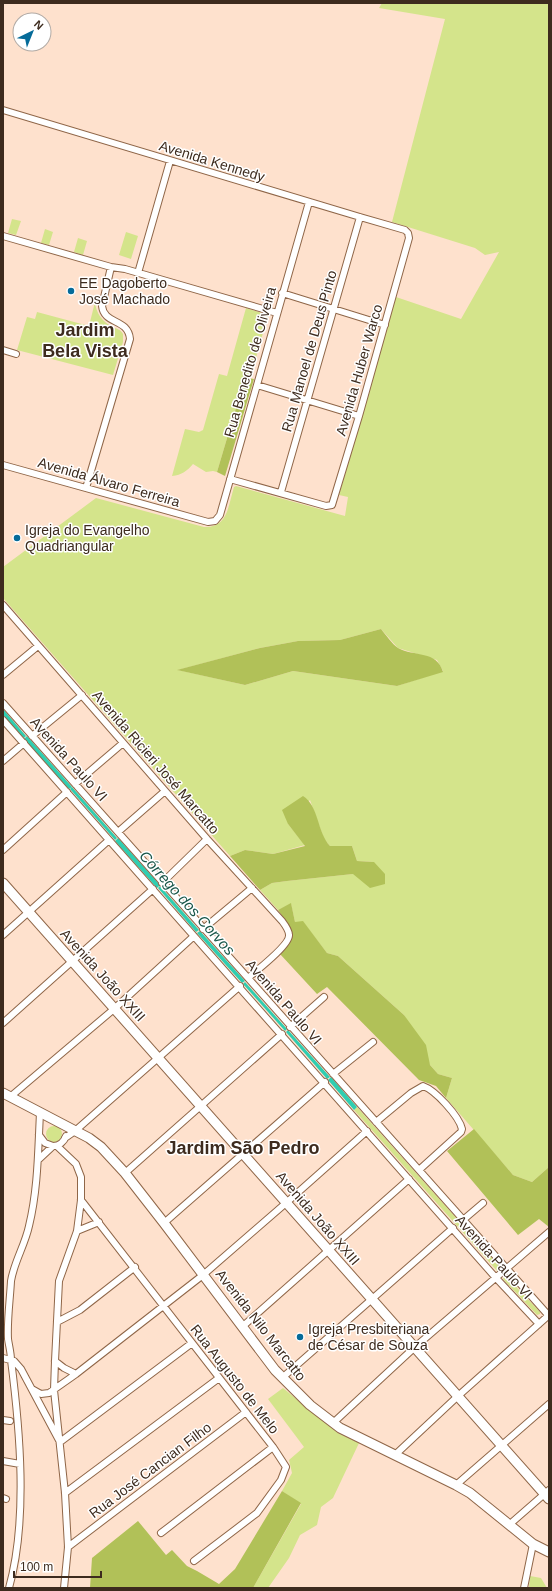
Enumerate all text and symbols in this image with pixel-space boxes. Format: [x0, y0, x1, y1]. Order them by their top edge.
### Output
north arrow [12, 12, 52, 52]
text: N [32, 18, 46, 32]
street label: Avenida Kennedy [157, 137, 267, 185]
street label: Rua Manoel de Deus Pinto [278, 268, 340, 434]
place label: EE Dagoberto José Machado [79, 275, 170, 307]
street label: Rua Benedito de Oliveira [221, 285, 279, 439]
marker: EE Dagoberto José Machado [66, 286, 76, 296]
street label: Avenida Huber Warco [333, 302, 386, 438]
district label: Jardim Bela Vista [42, 320, 129, 361]
street label: Avenida Álvaro Ferreira [36, 454, 182, 510]
place label: Igreja do Evangelho Quadriangular [25, 522, 150, 554]
marker: Igreja do Evangelho Quadriangular [12, 533, 22, 543]
street label: Avenida Ricieri José Marcatto [89, 687, 223, 837]
street label: Avenida Paulo VI [27, 714, 111, 804]
water label: Córrego dos Corvos [136, 847, 239, 959]
street label: Avenida João XXIII [57, 925, 149, 1025]
street label: Avenida Paulo VI [243, 956, 325, 1048]
district label: Jardim São Pedro [166, 1138, 320, 1158]
street label: Avenida João XXIII [273, 1168, 363, 1268]
street label: Avenida Paulo VI [452, 1212, 536, 1302]
street label: Avenida Nilo Marcatto [213, 1266, 310, 1384]
street label: Rua Augusto de Melo [187, 1321, 283, 1437]
place label: Igreja Presbiteriana de César de Souza [308, 1321, 430, 1353]
marker: Igreja Presbiteriana de César de Souza [295, 1332, 305, 1342]
street label: Rua José Cancian Filho [86, 1419, 214, 1521]
scale bar [14, 1553, 101, 1579]
text: 100 m [20, 1560, 53, 1574]

